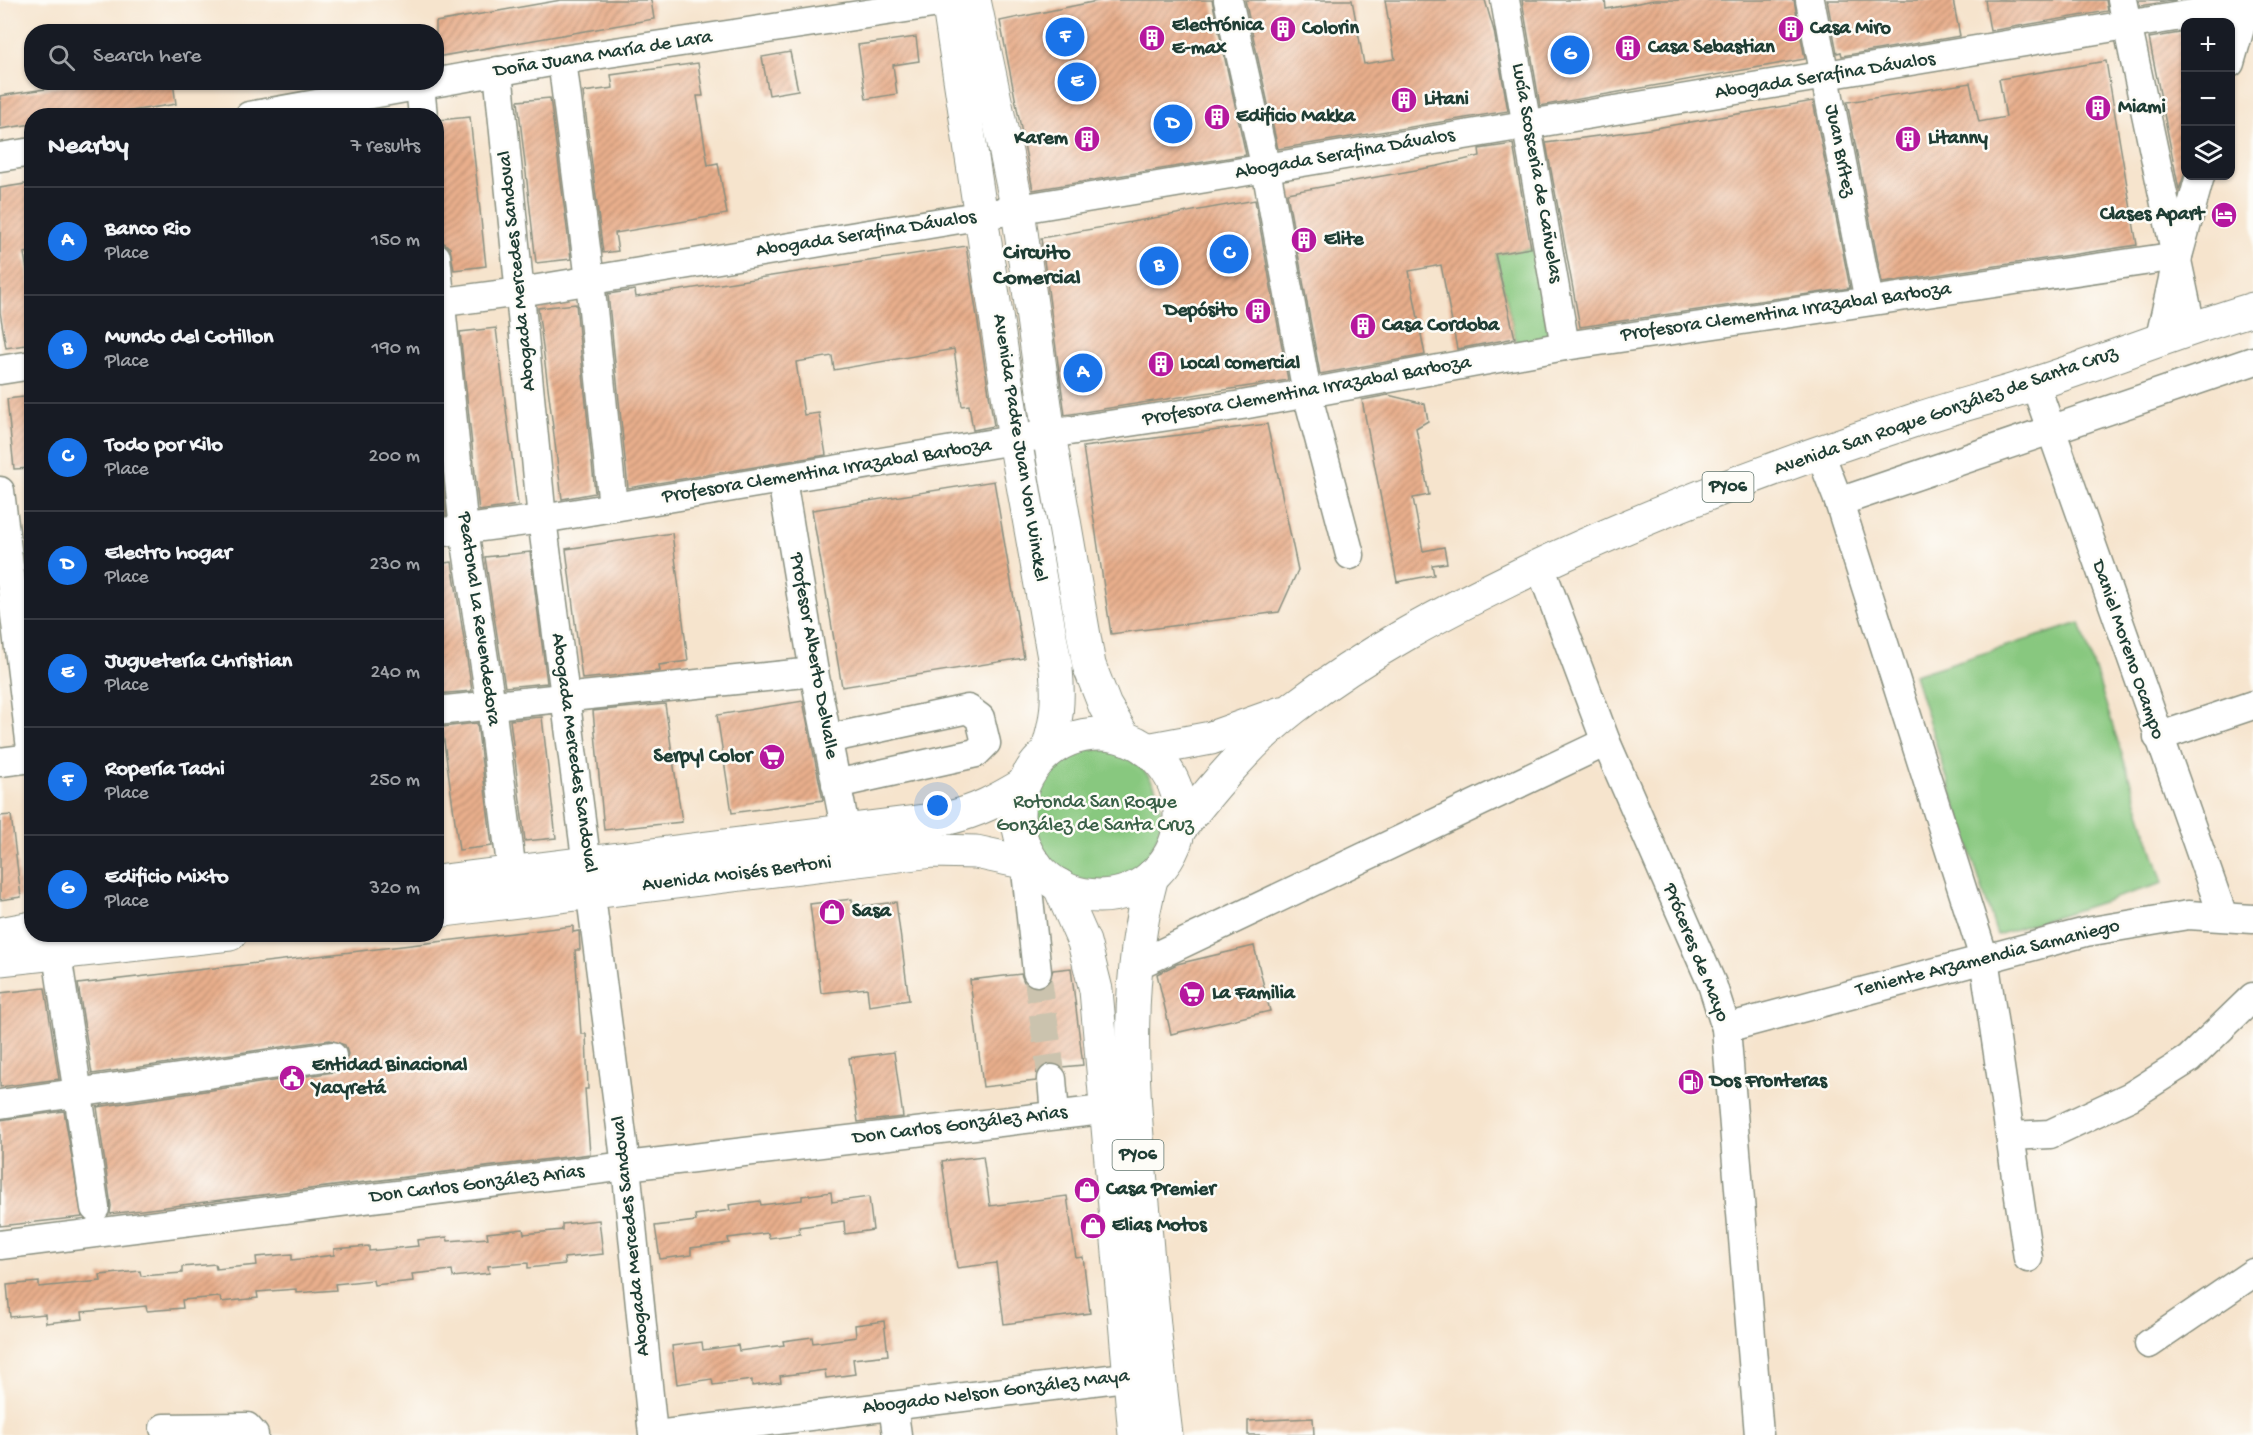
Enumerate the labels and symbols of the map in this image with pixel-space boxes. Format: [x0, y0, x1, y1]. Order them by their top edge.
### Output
building icon: Colorin [1268, 14, 1298, 44]
building icon: Casa Miro [1776, 14, 1806, 44]
pin: F [1046, 15, 1084, 60]
place label: Electrónica E-max [1172, 15, 1264, 61]
place label: Colorin [1301, 18, 1359, 41]
place label: Casa Miro [1809, 18, 1891, 41]
building icon: Electrónica E-max [1137, 23, 1167, 53]
street label: Doña Juana María de Lara [490, 26, 715, 84]
pin: G [1550, 32, 1590, 78]
building icon: Casa Sebastian [1613, 33, 1643, 63]
place label: Casa Sebastian [1647, 37, 1775, 60]
street label: Abogada Serafina Dávalos [1713, 48, 1937, 106]
pin: E [1058, 60, 1096, 104]
street label: Lucía Scosceria de Cañuelas [1505, 61, 1567, 285]
building icon: Litani [1389, 85, 1419, 115]
place label: Litani [1424, 89, 1469, 112]
building icon: Miami [2083, 93, 2113, 123]
place label: Miami [2118, 97, 2166, 120]
pin: D [1154, 102, 1192, 146]
building icon: Edificio Makka [1202, 102, 1232, 132]
street label: Juan Brítez [1819, 103, 1860, 201]
place label: Edificio Makka [1236, 105, 1356, 129]
building icon: Karem [1072, 124, 1102, 154]
street label: Abogada Serafina Dávalos [1233, 124, 1457, 186]
building icon: Litanny [1893, 124, 1923, 154]
place label: Karem [1013, 128, 1069, 151]
place label: Litanny [1928, 128, 1988, 151]
street label: Abogada Mercedes Sandoval [494, 150, 542, 392]
hotel icon: Clases Apart [2209, 200, 2239, 230]
place label: Clases Apart [2099, 204, 2206, 227]
street label: Abogada Serafina Dávalos [754, 206, 978, 264]
building icon: Elite [1289, 225, 1319, 255]
place label: Elite [1324, 229, 1364, 252]
pin: C [1210, 232, 1248, 276]
district label: Circuito Comercial [992, 241, 1081, 292]
pin: B [1140, 244, 1178, 288]
street label: Profesora Clementina Irrazabal Barboza [1618, 278, 1953, 348]
building icon: Depósito [1243, 296, 1273, 326]
place label: Depósito [1162, 300, 1239, 323]
building icon: Casa Cordoba [1348, 311, 1378, 341]
street label: Avenida Padre Juan Von Winckel [986, 313, 1052, 583]
place label: Casa Cordoba [1381, 315, 1500, 338]
street label: Avenida San Roque González de Santa Cruz [1771, 342, 2122, 482]
building icon: Local comercial [1146, 349, 1176, 379]
pin: A [1064, 350, 1102, 395]
street label: Profesora Clementina Irrazabal Barboza [1140, 352, 1474, 432]
place label: Local comercial [1180, 353, 1301, 376]
street label: Profesora Clementina Irrazabal Barboza [660, 434, 994, 510]
road number: PY06 [1702, 472, 1754, 502]
street label: Peatonal La Revendedora [451, 510, 505, 728]
street label: Profesor Alberto Delvalle [783, 550, 843, 761]
street label: Daniel Moreno Ocampo [2085, 555, 2168, 743]
street label: Abogada Mercedes Sandoval [545, 632, 601, 874]
supermarket icon: Serpyl Color [757, 742, 787, 772]
place label: Serpyl Color [653, 746, 754, 769]
your location [923, 791, 952, 820]
park label: Rotonda San Roque González de Santa Cruz [996, 792, 1195, 838]
street label: Avenida Moisés Bertoni [641, 852, 833, 898]
street label: Próceres de Mayo [1656, 880, 1733, 1026]
shop icon: Sasa [817, 897, 847, 927]
place label: Sasa [852, 901, 892, 924]
street label: Teniente Arzamendia Samaniego [1853, 915, 2122, 1003]
supermarket icon: La Familia [1177, 979, 1207, 1009]
place label: La Familia [1212, 983, 1296, 1006]
place label: Entidad Binacional Yacyretá [310, 1055, 468, 1101]
public building icon: Entidad Binacional Yacyretá [277, 1063, 307, 1093]
fuel station icon: Dos Fronteras [1676, 1067, 1706, 1097]
place label: Dos Fronteras [1708, 1071, 1828, 1094]
street label: Don Carlos González Arias [849, 1101, 1069, 1151]
street label: Abogada Mercedes Sandoval [608, 1115, 656, 1357]
road number: PY06 [1112, 1140, 1164, 1170]
street label: Don Carlos González Arias [366, 1160, 586, 1210]
shop icon: Casa Premier [1072, 1175, 1102, 1205]
place label: Casa Premier [1105, 1179, 1217, 1202]
shop icon: Elias Motos [1078, 1211, 1108, 1241]
place label: Elias Motos [1112, 1215, 1208, 1238]
street label: Abogado Nelson González Maya [861, 1365, 1132, 1421]

